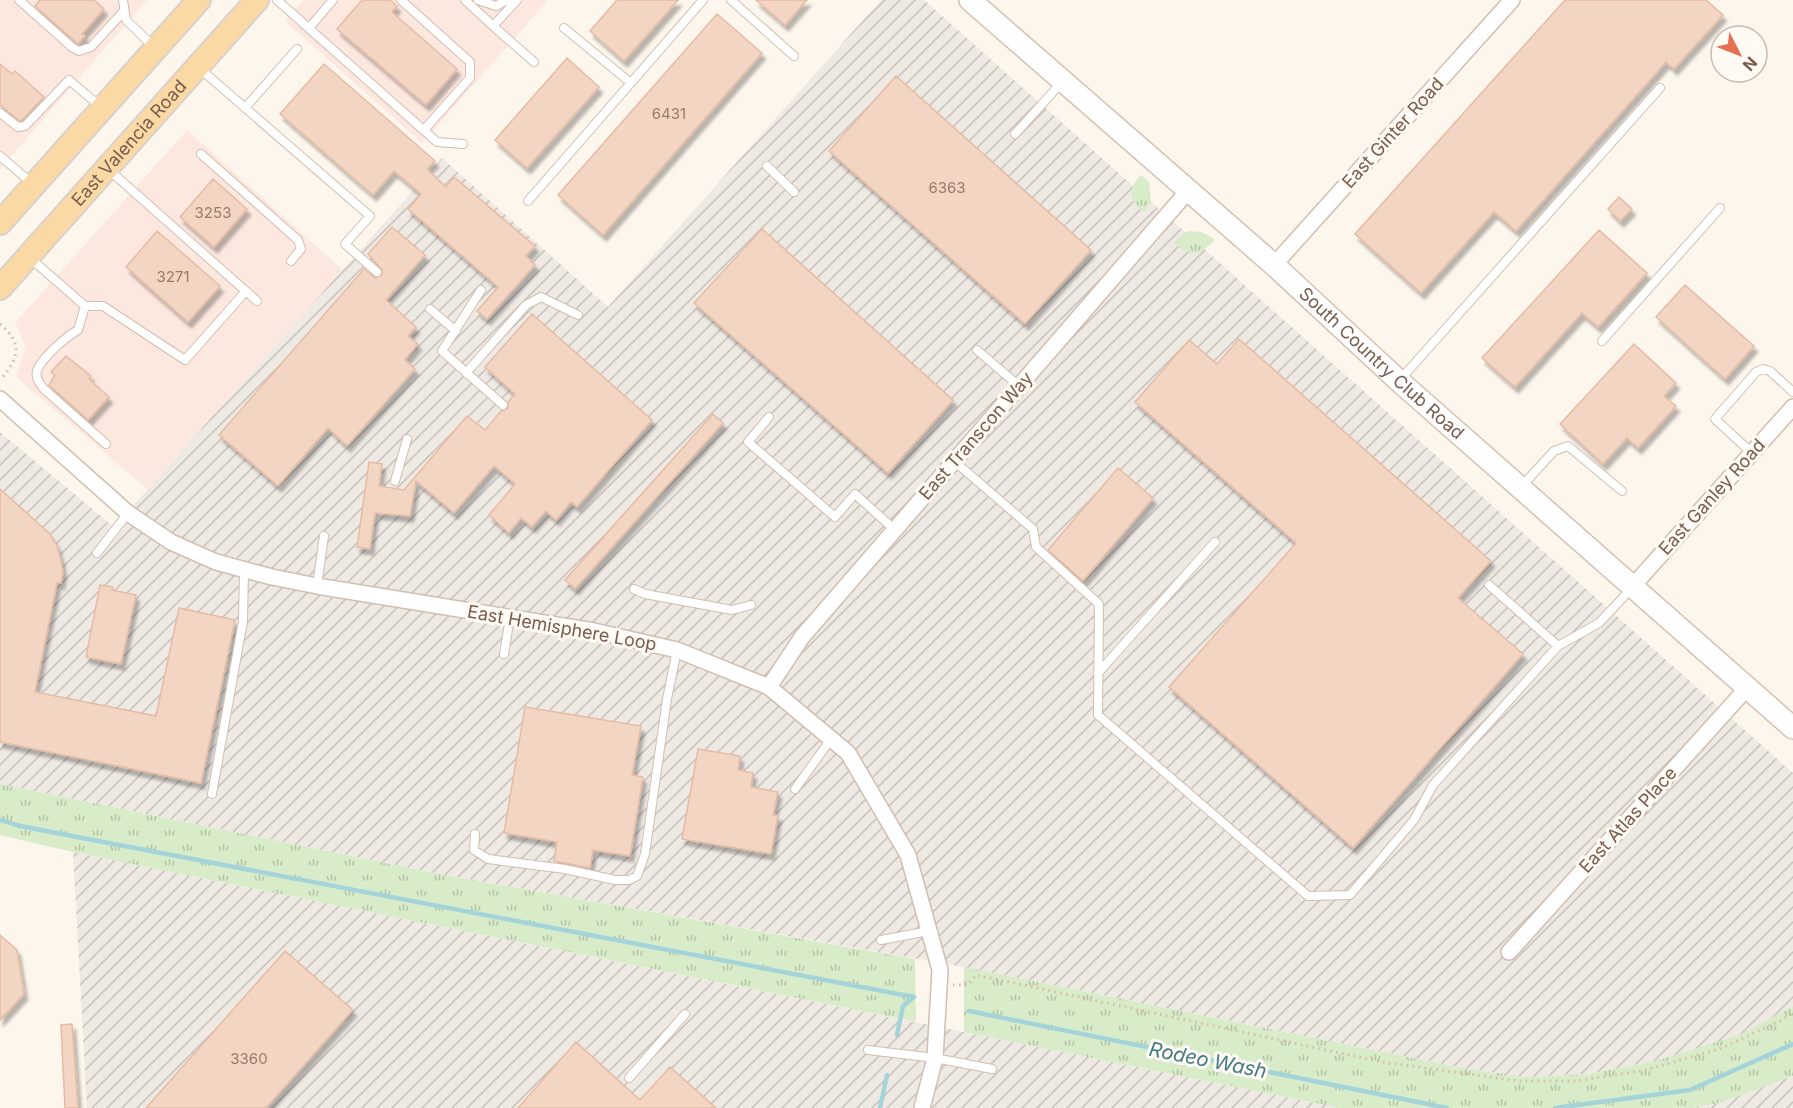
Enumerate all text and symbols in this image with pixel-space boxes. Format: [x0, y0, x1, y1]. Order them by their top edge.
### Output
north arrow [1709, 24, 1769, 84]
text: N [1739, 53, 1762, 75]
street label: East Ginter Road [1338, 73, 1448, 192]
street label: East Valencia Road [67, 76, 190, 210]
house number: 6431 [652, 104, 686, 123]
house number: 6363 [928, 178, 966, 197]
house number: 3253 [195, 203, 231, 222]
house number: 3271 [156, 267, 190, 286]
street label: South Country Club Road [1295, 283, 1469, 443]
street label: East Transcon Way [914, 367, 1037, 504]
street label: East Ganley Road [1654, 434, 1769, 559]
street label: East Hemisphere Loop [466, 601, 658, 655]
street label: East Atlas Place [1575, 762, 1681, 877]
water label: Rodeo Wash [1147, 1037, 1269, 1083]
house number: 3360 [230, 1049, 268, 1068]

